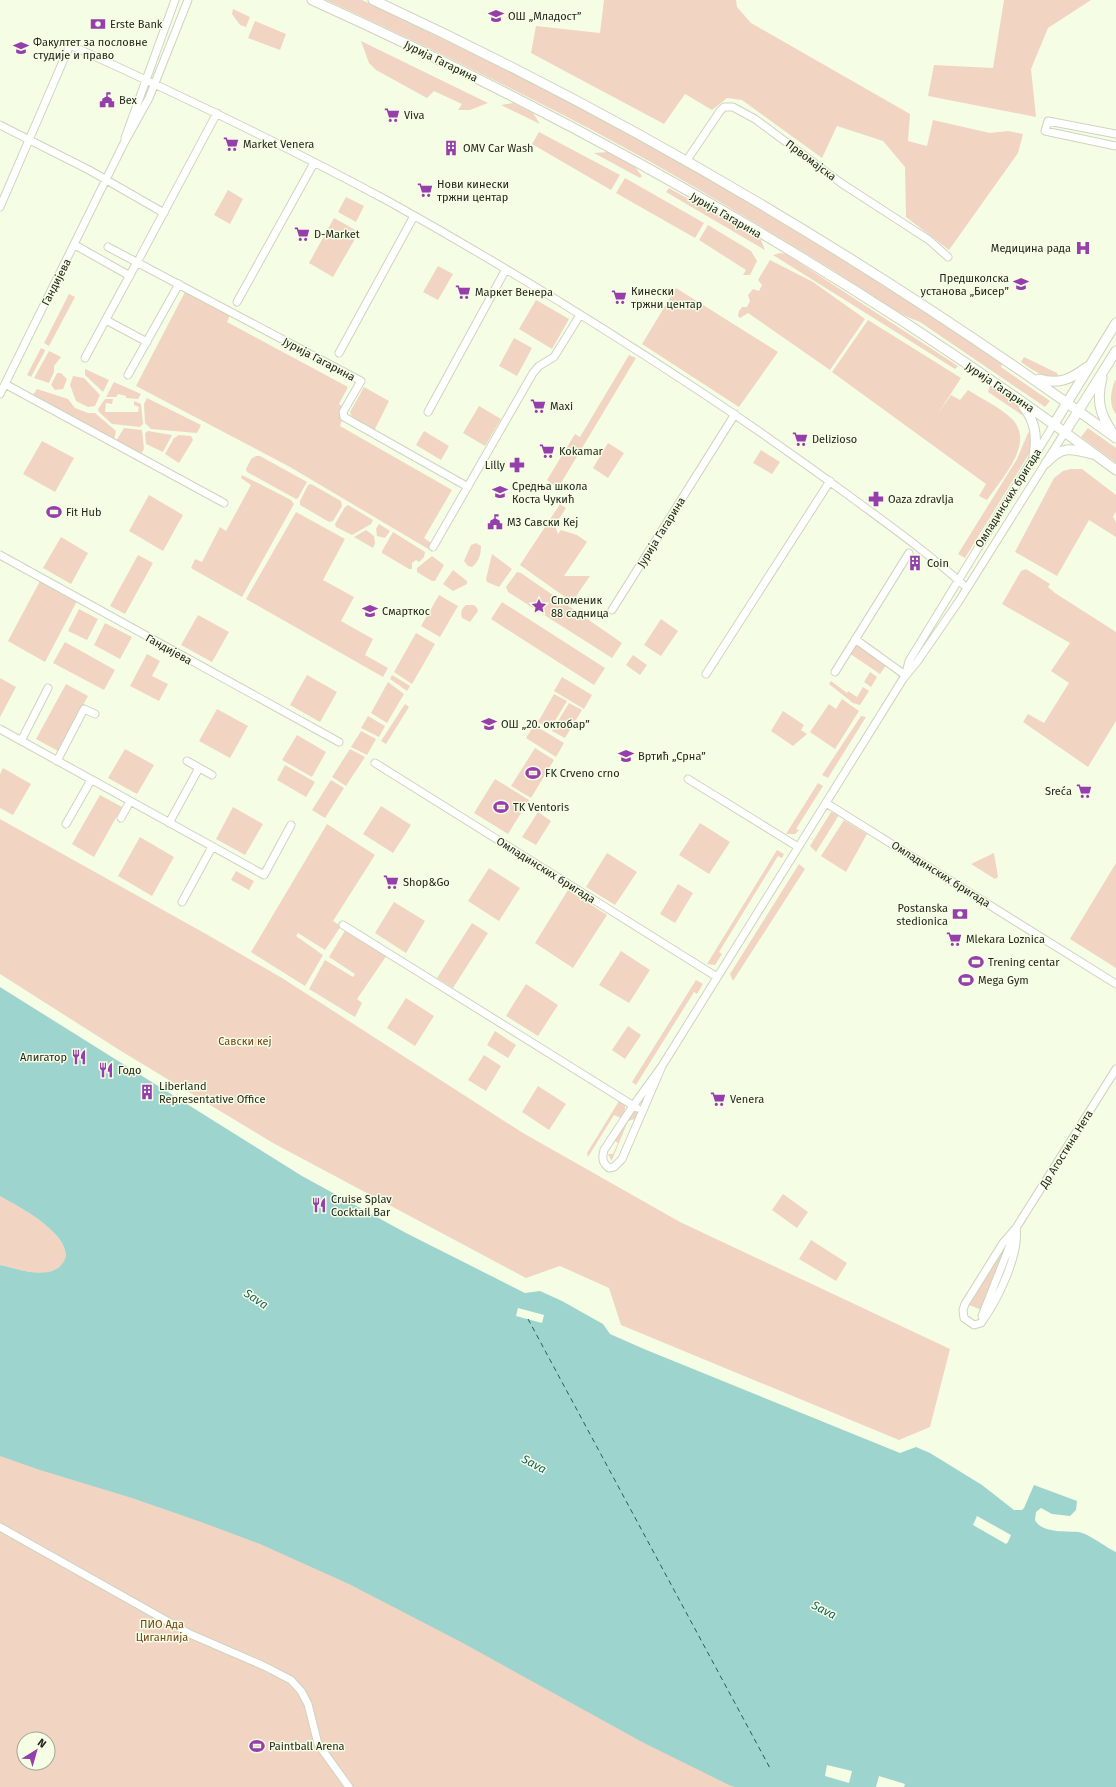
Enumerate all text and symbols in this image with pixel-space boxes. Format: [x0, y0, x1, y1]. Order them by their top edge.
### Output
school or university icon: ОШ „Младост” [487, 7, 505, 25]
place label: ОШ „Младост” [508, 10, 581, 23]
bank icon: Erste Bank [89, 15, 107, 33]
place label: Erste Bank [110, 18, 163, 31]
place label: Факултет за пословне студије и право [33, 36, 147, 62]
street label: Јурија Гагарина [402, 38, 480, 85]
school or university icon: Факултет за пословне студије и право [12, 39, 30, 57]
public building icon: Bex [98, 91, 116, 109]
place label: Bex [119, 94, 138, 107]
supermarket icon: Viva [383, 106, 401, 124]
place label: Viva [404, 109, 424, 122]
supermarket icon: Market Venera [222, 135, 240, 153]
street label: Првомајска [783, 137, 838, 184]
place label: Market Venera [243, 138, 314, 151]
building icon: OMV Car Wash [442, 139, 460, 157]
place label: OMV Car Wash [463, 142, 534, 155]
place label: Нови кинески тржни центар [437, 178, 509, 204]
supermarket icon: Нови кинески тржни центар [416, 181, 434, 199]
street label: Јурија Гагарина [688, 190, 764, 241]
supermarket icon: D-Market [293, 225, 311, 243]
place label: D-Market [314, 228, 360, 241]
hospital icon: Медицина рада [1074, 239, 1092, 257]
place label: Медицина рада [991, 242, 1071, 255]
street label: Гандијева [39, 257, 74, 308]
place label: Предшколска установа „Бисер” [921, 272, 1009, 298]
school or university icon: Предшколска установа „Бисер” [1012, 275, 1030, 293]
supermarket icon: Маркет Венера [454, 283, 472, 301]
place label: Кинески тржни центар [631, 285, 702, 311]
place label: Маркет Венера [475, 286, 553, 299]
supermarket icon: Кинески тржни центар [610, 288, 628, 306]
street label: Јурија Гагарина [280, 335, 357, 384]
street label: Јурија Гагарина [963, 360, 1037, 415]
supermarket icon: Maxi [529, 397, 547, 415]
place label: Maxi [550, 400, 573, 413]
supermarket icon: Delizioso [791, 430, 809, 448]
place label: Delizioso [812, 433, 857, 446]
supermarket icon: Kokamar [538, 442, 556, 460]
place label: Kokamar [559, 445, 604, 458]
street label: Омладинских бригада [973, 446, 1044, 550]
pharmacy icon: Lilly [508, 456, 526, 474]
place label: Lilly [485, 459, 506, 472]
place label: Средња школа Коста Чукић [512, 480, 588, 506]
school or university icon: Средња школа Коста Чукић [491, 483, 509, 501]
pharmacy icon: Oaza zdravlja [867, 490, 885, 508]
place label: Oaza zdravlja [888, 493, 954, 506]
street label: Јурија Гагарина [635, 495, 688, 570]
sports icon: Fit Hub [45, 503, 63, 521]
place label: Fit Hub [66, 506, 101, 519]
public building icon: МЗ Савски Кеј [486, 513, 504, 531]
place label: МЗ Савски Кеј [507, 516, 578, 529]
building icon: Coin [906, 554, 924, 572]
place label: Coin [927, 557, 949, 570]
place label: Споменик 88 садница [551, 594, 609, 620]
place icon: Споменик 88 садница [530, 597, 548, 615]
school or university icon: Смарткос [361, 602, 379, 620]
place label: Смарткос [382, 605, 430, 618]
street label: Гандијева [143, 631, 194, 667]
school or university icon: ОШ „20. октобар” [480, 715, 498, 733]
place label: ОШ „20. октобар” [501, 718, 590, 731]
school or university icon: Вртић „Срна” [617, 747, 635, 765]
place label: Вртић „Срна” [638, 750, 706, 763]
sports icon: FK Crveno crno [524, 764, 542, 782]
place label: FK Crveno crno [545, 767, 620, 780]
supermarket icon: Sreća [1075, 782, 1093, 800]
place label: Sreća [1045, 785, 1072, 798]
sports icon: TK Ventoris [492, 798, 510, 816]
place label: TK Ventoris [513, 801, 569, 814]
street label: Омладинских бригада [494, 835, 598, 906]
street label: Омладинских бригада [889, 839, 993, 910]
supermarket icon: Shop&Go [382, 873, 400, 891]
place label: Shop&Go [403, 876, 450, 889]
place label: Postanska stedionica [896, 902, 948, 928]
bank icon: Postanska stedionica [951, 905, 969, 923]
supermarket icon: Mlekara Loznica [945, 930, 963, 948]
place label: Mlekara Loznica [966, 933, 1045, 946]
sports icon: Trening centar [967, 953, 985, 971]
place label: Trening centar [988, 956, 1060, 969]
sports icon: Mega Gym [957, 971, 975, 989]
place label: Mega Gym [978, 974, 1029, 987]
park label: Савски кеј [218, 1035, 272, 1048]
restaurant icon: Алигатор [70, 1048, 88, 1066]
place label: Алигатор [20, 1051, 67, 1064]
restaurant icon: Годо [97, 1061, 115, 1079]
place label: Годо [118, 1064, 141, 1077]
place label: Liberland Representative Office [159, 1080, 265, 1106]
building icon: Liberland Representative Office [138, 1083, 156, 1101]
supermarket icon: Venera [709, 1090, 727, 1108]
place label: Venera [730, 1093, 764, 1106]
street label: Др Агостина Нета [1037, 1108, 1096, 1191]
place label: Cruise Splav Cocktail Bar [331, 1193, 392, 1219]
restaurant icon: Cruise Splav Cocktail Bar [310, 1196, 328, 1214]
water label: Sava [241, 1286, 271, 1312]
water label: Sava [518, 1451, 549, 1476]
water label: Sava [808, 1597, 839, 1622]
park label: ПИО Ада Циганлија [136, 1618, 188, 1644]
north arrow [16, 1731, 56, 1771]
text: N [35, 1736, 49, 1751]
sports icon: Paintball Arena [248, 1737, 266, 1755]
place label: Paintball Arena [269, 1740, 345, 1753]

